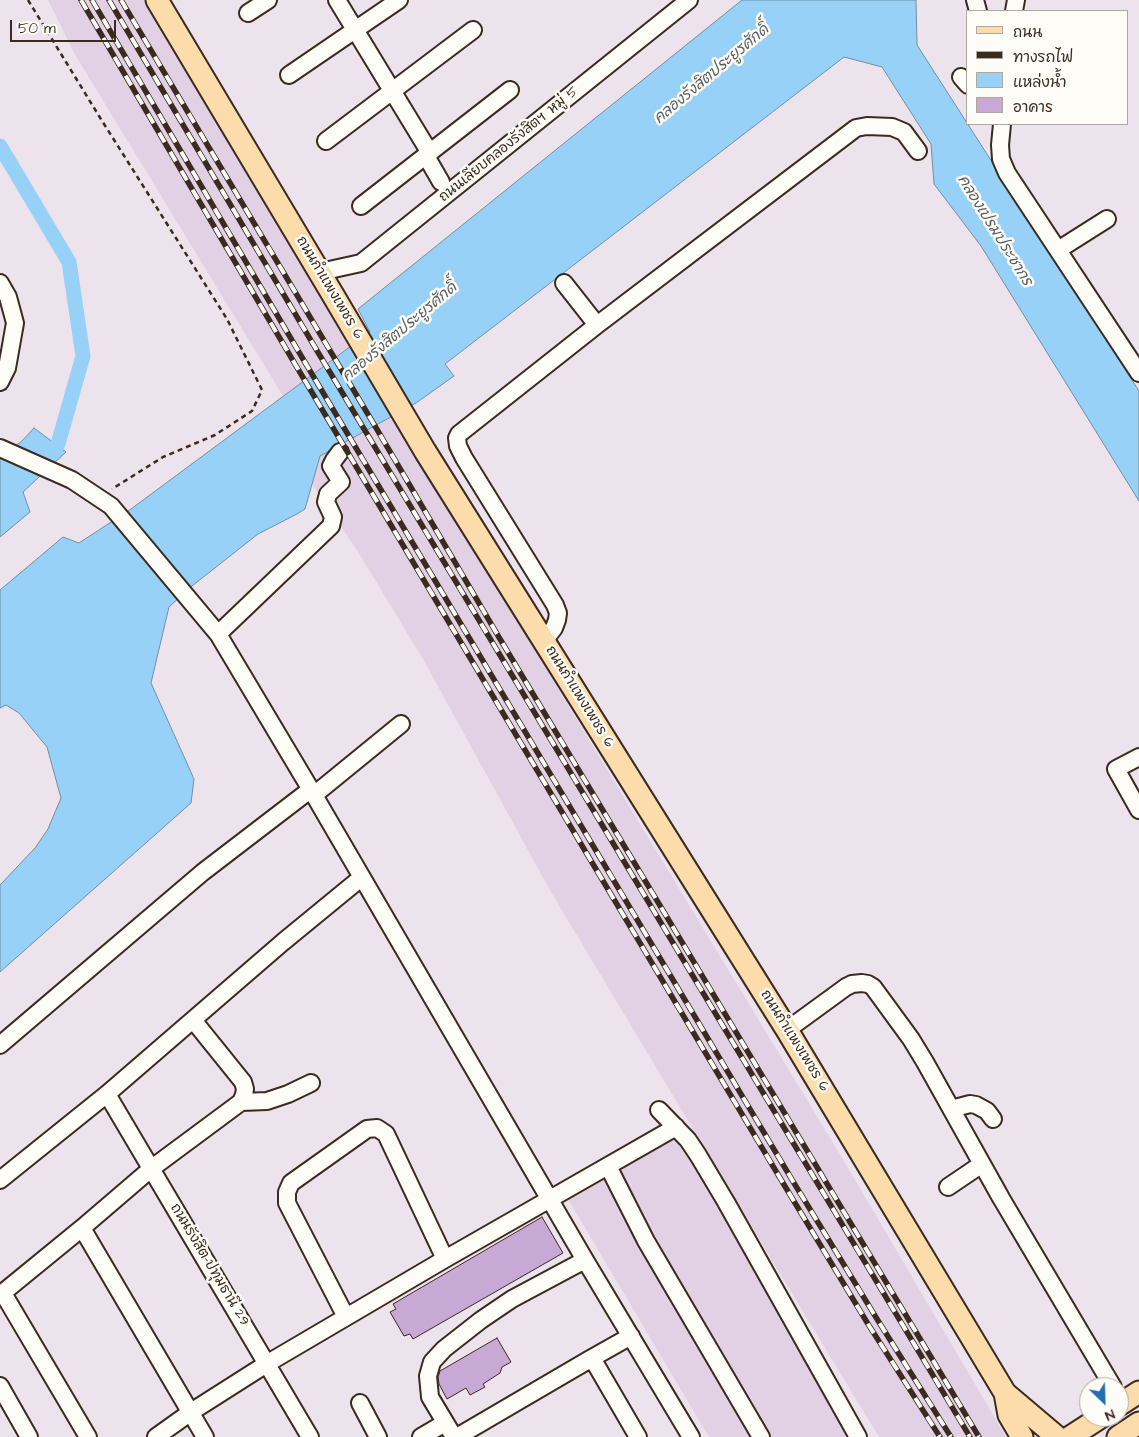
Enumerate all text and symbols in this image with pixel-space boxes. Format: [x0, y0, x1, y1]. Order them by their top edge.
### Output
scale bar [12, 10, 119, 42]
legend [966, 10, 1129, 125]
text: 50 m [18, 18, 56, 39]
water label: คลองรังสิตประยูรศักดิ์ [651, 22, 773, 128]
text: ถนน [1013, 22, 1042, 43]
text: ทางรถไฟ [1013, 47, 1073, 68]
text: แหล่งน้ำ [1013, 72, 1067, 93]
street label: ถนนเลียบคลองรังสิตฯ หมู่ 5 [436, 84, 582, 206]
text: อาคาร [1013, 97, 1053, 118]
water label: คลองเปรมประชากร [953, 172, 1035, 290]
street label: ถนนกำแพงเพชร 6 [292, 234, 366, 342]
water label: คลองรังสิตประยูรศักดิ์ [339, 280, 461, 386]
street label: ถนนกำแพงเพชร 6 [541, 643, 617, 751]
street label: ถนนกำแพงเพชร 6 [756, 987, 832, 1095]
street label: ถนนรังสิต-ปทุมธานี 29 [166, 1201, 252, 1329]
north arrow [1079, 1377, 1129, 1427]
text: N [1102, 1404, 1118, 1426]

